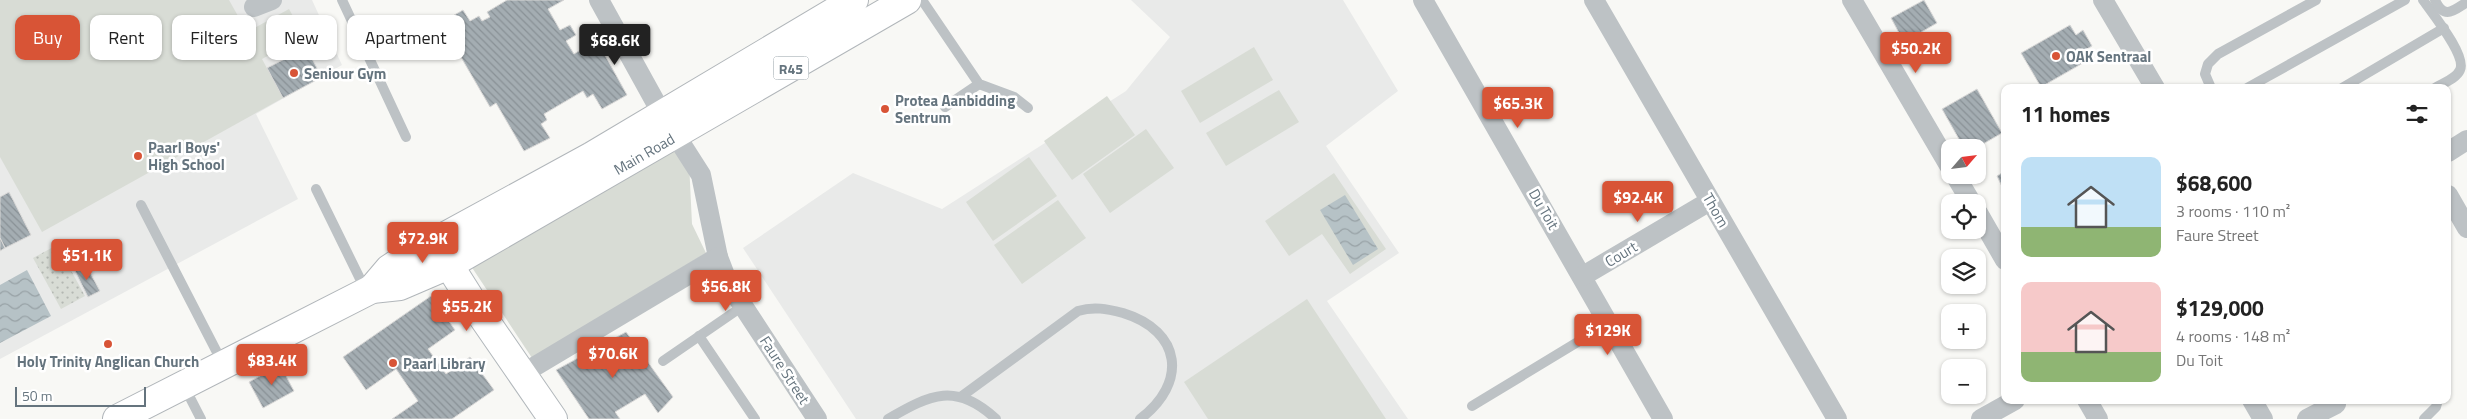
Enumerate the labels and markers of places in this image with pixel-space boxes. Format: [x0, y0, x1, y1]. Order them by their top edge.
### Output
pin: $68.6K [574, 23, 656, 66]
pin: $50.2K [1875, 32, 1957, 74]
place label: OAK Sentraal [2066, 45, 2151, 68]
marker: OAK Sentraal [2050, 50, 2062, 62]
place label: Seniour Gym [304, 62, 386, 85]
marker: Seniour Gym [288, 67, 300, 79]
pin: $65.3K [1477, 86, 1559, 129]
place label: Protea Aanbidding Sentrum [895, 89, 1015, 129]
marker: Protea Aanbidding Sentrum [879, 103, 891, 115]
place label: Paarl Boys' High School [148, 136, 225, 176]
marker: Paarl Boys' High School [132, 150, 144, 162]
pin: $92.4K [1597, 180, 1679, 223]
pin: $72.9K [382, 222, 464, 264]
pin: $51.1K [46, 238, 128, 281]
pin: $56.8K [685, 270, 767, 312]
pin: $55.2K [426, 290, 508, 332]
pin: $129K [1573, 314, 1643, 356]
pin: $70.6K [572, 336, 654, 379]
marker: Holy Trinity Anglican Church [102, 338, 114, 350]
pin: $83.4K [231, 344, 313, 386]
place label: Holy Trinity Anglican Church [17, 350, 199, 373]
place label: Paarl Library [403, 352, 486, 375]
marker: Paarl Library [387, 357, 399, 369]

